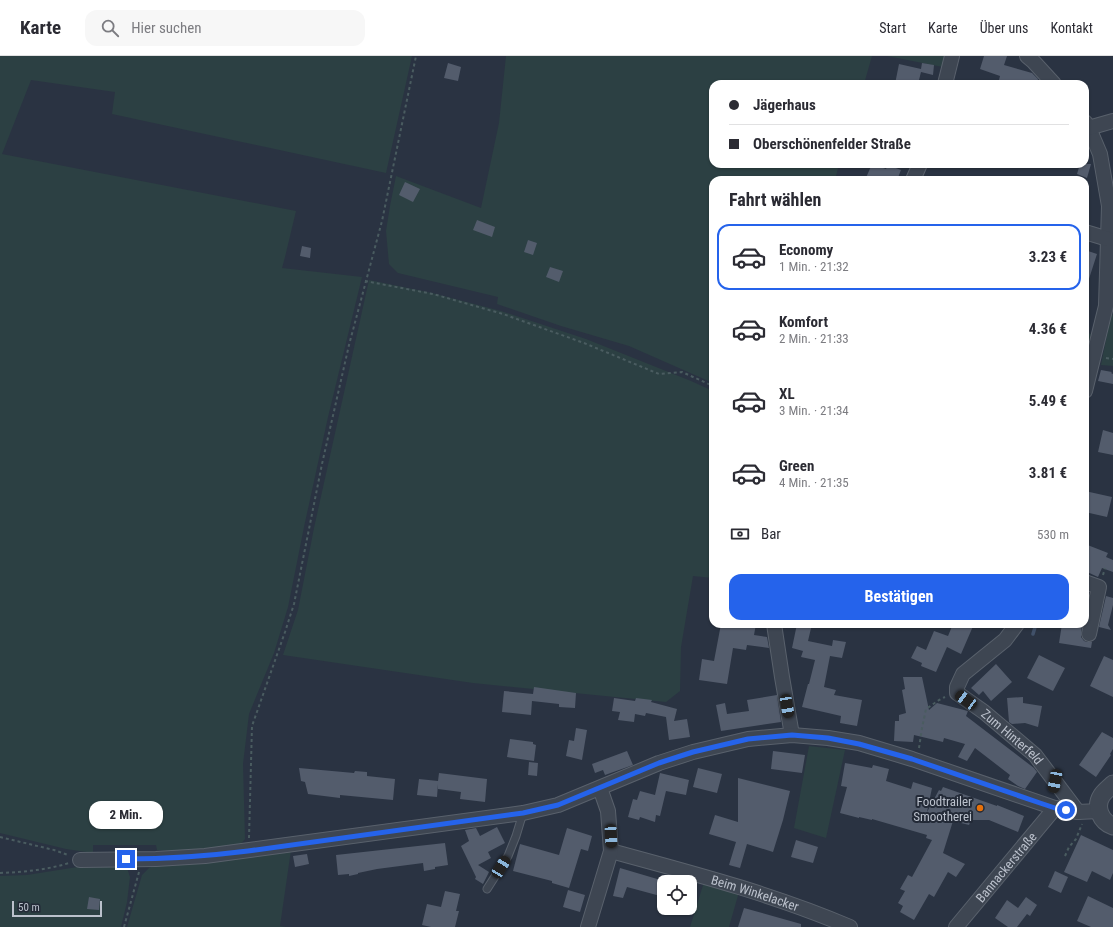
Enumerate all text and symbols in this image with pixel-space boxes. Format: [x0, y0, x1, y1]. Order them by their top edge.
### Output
search box [85, 10, 365, 46]
text: Karte [20, 16, 61, 39]
icon: search [99, 17, 121, 39]
text: Hier suchen [131, 19, 202, 37]
text: Start [879, 20, 906, 36]
text: Karte [928, 20, 958, 36]
text: Über uns [980, 20, 1028, 36]
text: Kontakt [1050, 20, 1093, 36]
text: Jägerhaus [753, 96, 816, 114]
text: Oberschönenfelder Straße [753, 135, 911, 153]
text: Fahrt wählen [729, 189, 821, 210]
icon: car [731, 239, 767, 275]
text: Economy [779, 241, 833, 259]
text: 3.23 € [1029, 248, 1067, 266]
text: 1 Min. · 21:32 [779, 259, 849, 274]
icon: car [731, 311, 767, 347]
text: Komfort [779, 313, 828, 331]
text: 4.36 € [1029, 320, 1067, 338]
text: 2 Min. · 21:33 [779, 331, 849, 346]
icon: car [731, 383, 767, 419]
text: XL [779, 385, 795, 403]
text: 5.49 € [1029, 392, 1067, 410]
text: 3 Min. · 21:34 [779, 403, 849, 418]
icon: car [731, 455, 767, 491]
text: Green [779, 457, 814, 475]
text: 3.81 € [1029, 464, 1067, 482]
text: 4 Min. · 21:35 [779, 475, 849, 490]
icon: cash [729, 523, 751, 545]
text: Bar [761, 525, 781, 543]
text: 530 m [1037, 527, 1069, 542]
button: Bestätigen [729, 574, 1069, 620]
car [953, 688, 979, 712]
car [779, 693, 795, 719]
street label: Zum Hinterfeld [979, 706, 1047, 767]
car [1047, 768, 1063, 794]
place label: Foodtrailer Smootherei [913, 794, 972, 824]
callout: 2 Min. [89, 801, 163, 829]
route start [1057, 801, 1075, 819]
marker: Foodtrailer Smootherei [975, 803, 985, 813]
text: 2 Min. [110, 807, 142, 822]
car [604, 824, 618, 848]
street label: Bannackerstraße [972, 829, 1039, 905]
route end [117, 850, 135, 868]
car [490, 854, 512, 880]
street label: Beim Winkelacker [710, 872, 801, 914]
map controls [657, 875, 697, 915]
button: locate [657, 875, 697, 915]
scale bar [12, 899, 102, 918]
text: 50 m [18, 901, 40, 914]

